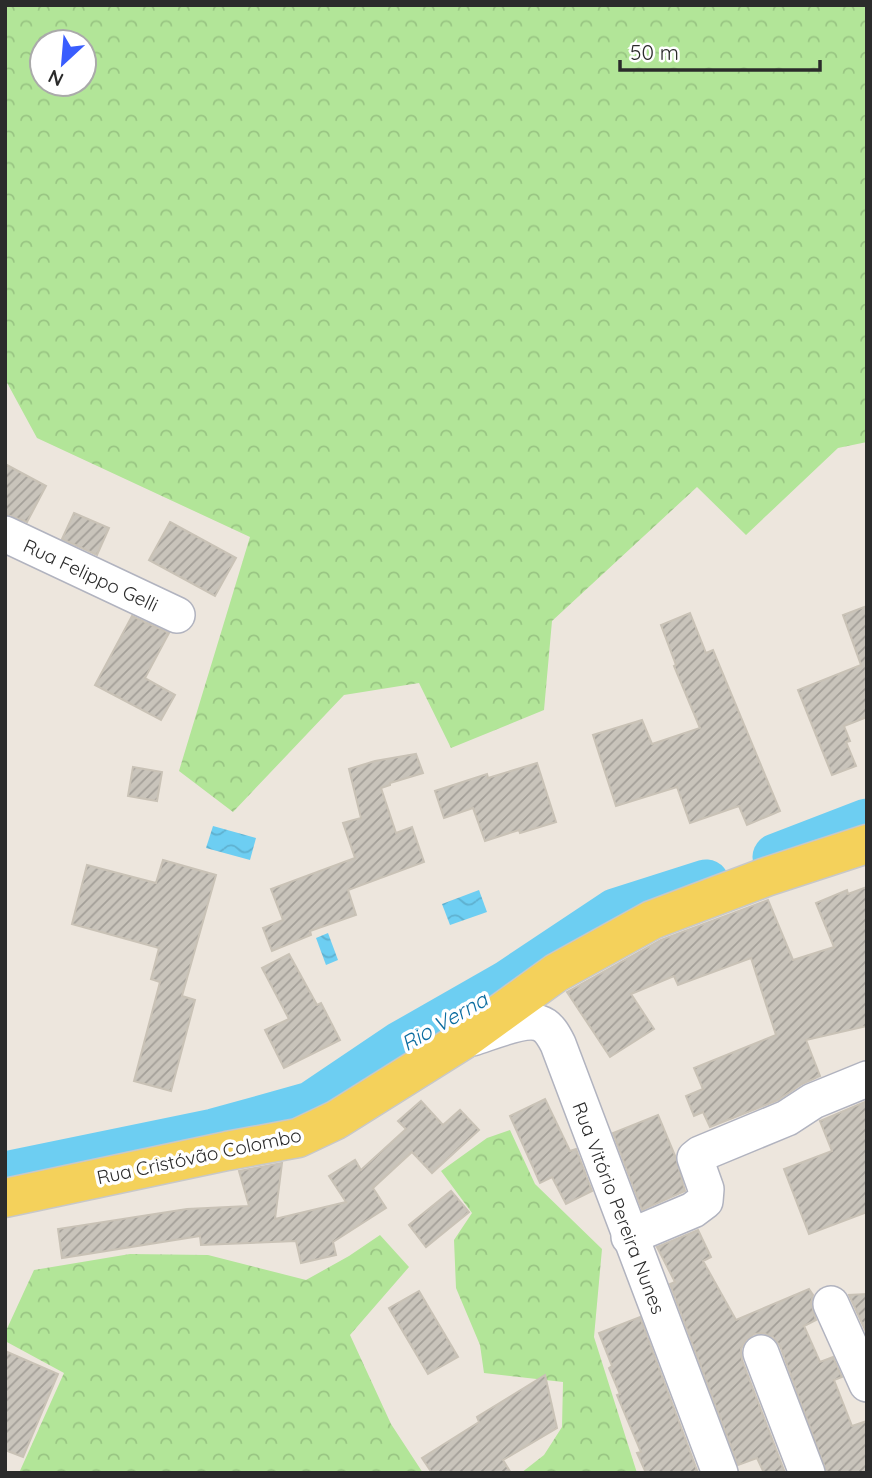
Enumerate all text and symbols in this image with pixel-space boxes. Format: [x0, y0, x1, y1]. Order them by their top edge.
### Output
north arrow [28, 28, 98, 98]
scale bar [620, 28, 820, 72]
text: 50 m [630, 39, 679, 65]
text: N [44, 64, 67, 92]
street label: Rua Felippo Gelli [20, 533, 162, 617]
water label: Rio Verna [396, 985, 493, 1056]
street label: Rua Vitório Pereira Nunes [567, 1099, 671, 1318]
street label: Rua Cristóvão Colombo [94, 1123, 304, 1189]

